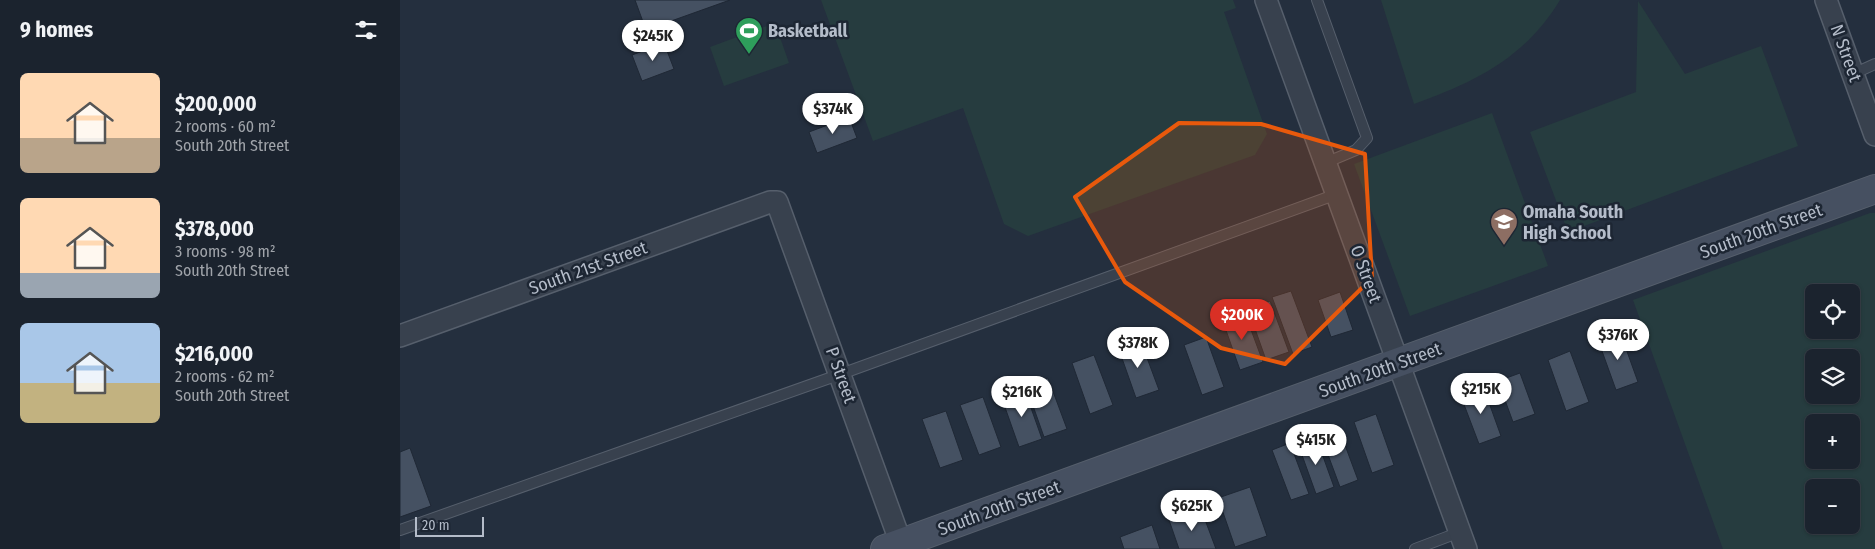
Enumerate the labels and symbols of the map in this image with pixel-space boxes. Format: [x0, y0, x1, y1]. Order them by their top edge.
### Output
sports icon: Basketball [734, 16, 764, 55]
pin: $245K [618, 20, 688, 62]
place label: Basketball [768, 20, 848, 42]
street label: N Street [1826, 21, 1867, 85]
pin: $374K [798, 92, 868, 135]
street label: South 20th Street [1697, 199, 1825, 263]
place label: Omaha South High School [1523, 201, 1623, 244]
school or university icon: Omaha South High School [1489, 207, 1519, 246]
street label: South 21st Street [526, 236, 650, 300]
street label: O Street [1345, 242, 1387, 306]
pin: $200K [1207, 298, 1277, 341]
pin: $376K [1583, 318, 1653, 361]
pin: $378K [1103, 326, 1173, 369]
street label: South 20th Street [1316, 338, 1444, 402]
street label: P Street [821, 344, 861, 406]
pin: $215K [1446, 372, 1516, 415]
pin: $216K [987, 376, 1057, 418]
pin: $415K [1281, 424, 1351, 466]
street label: South 20th Street [935, 476, 1063, 540]
pin: $625K [1157, 490, 1227, 532]
scale bar [415, 514, 484, 537]

